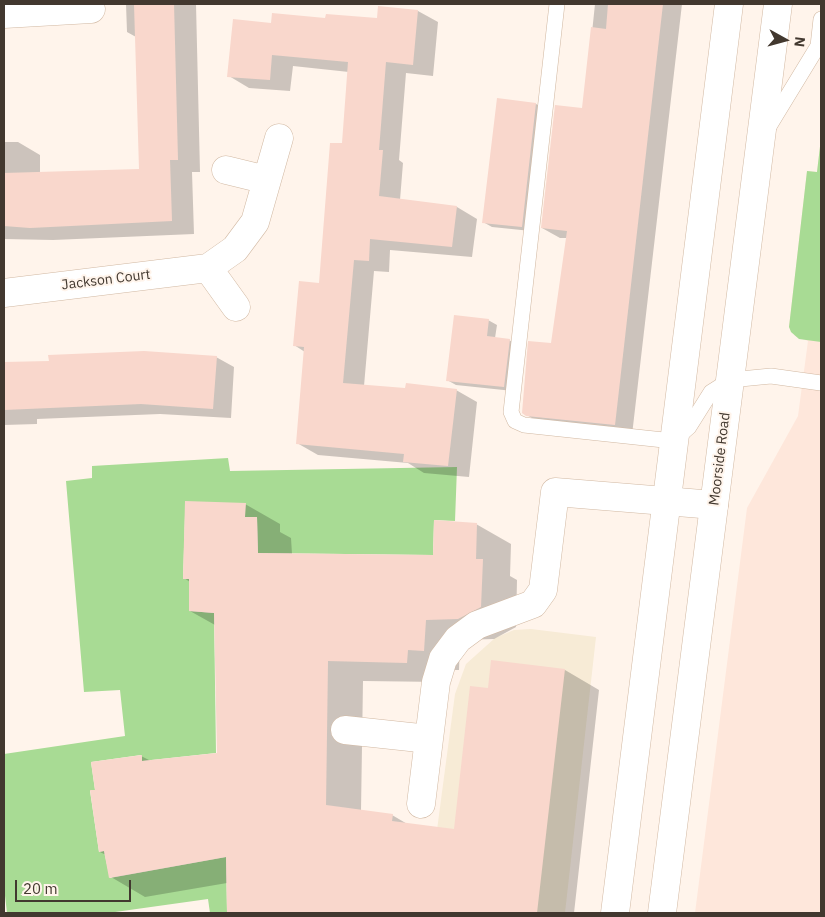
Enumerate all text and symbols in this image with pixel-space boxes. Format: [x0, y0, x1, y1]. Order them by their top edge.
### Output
north arrow [760, 15, 810, 65]
text: N [790, 36, 809, 48]
street label: Jackson Court [61, 266, 151, 294]
street label: Moorside Road [706, 411, 734, 507]
scale bar [18, 870, 134, 902]
text: 20 m [23, 879, 58, 898]

